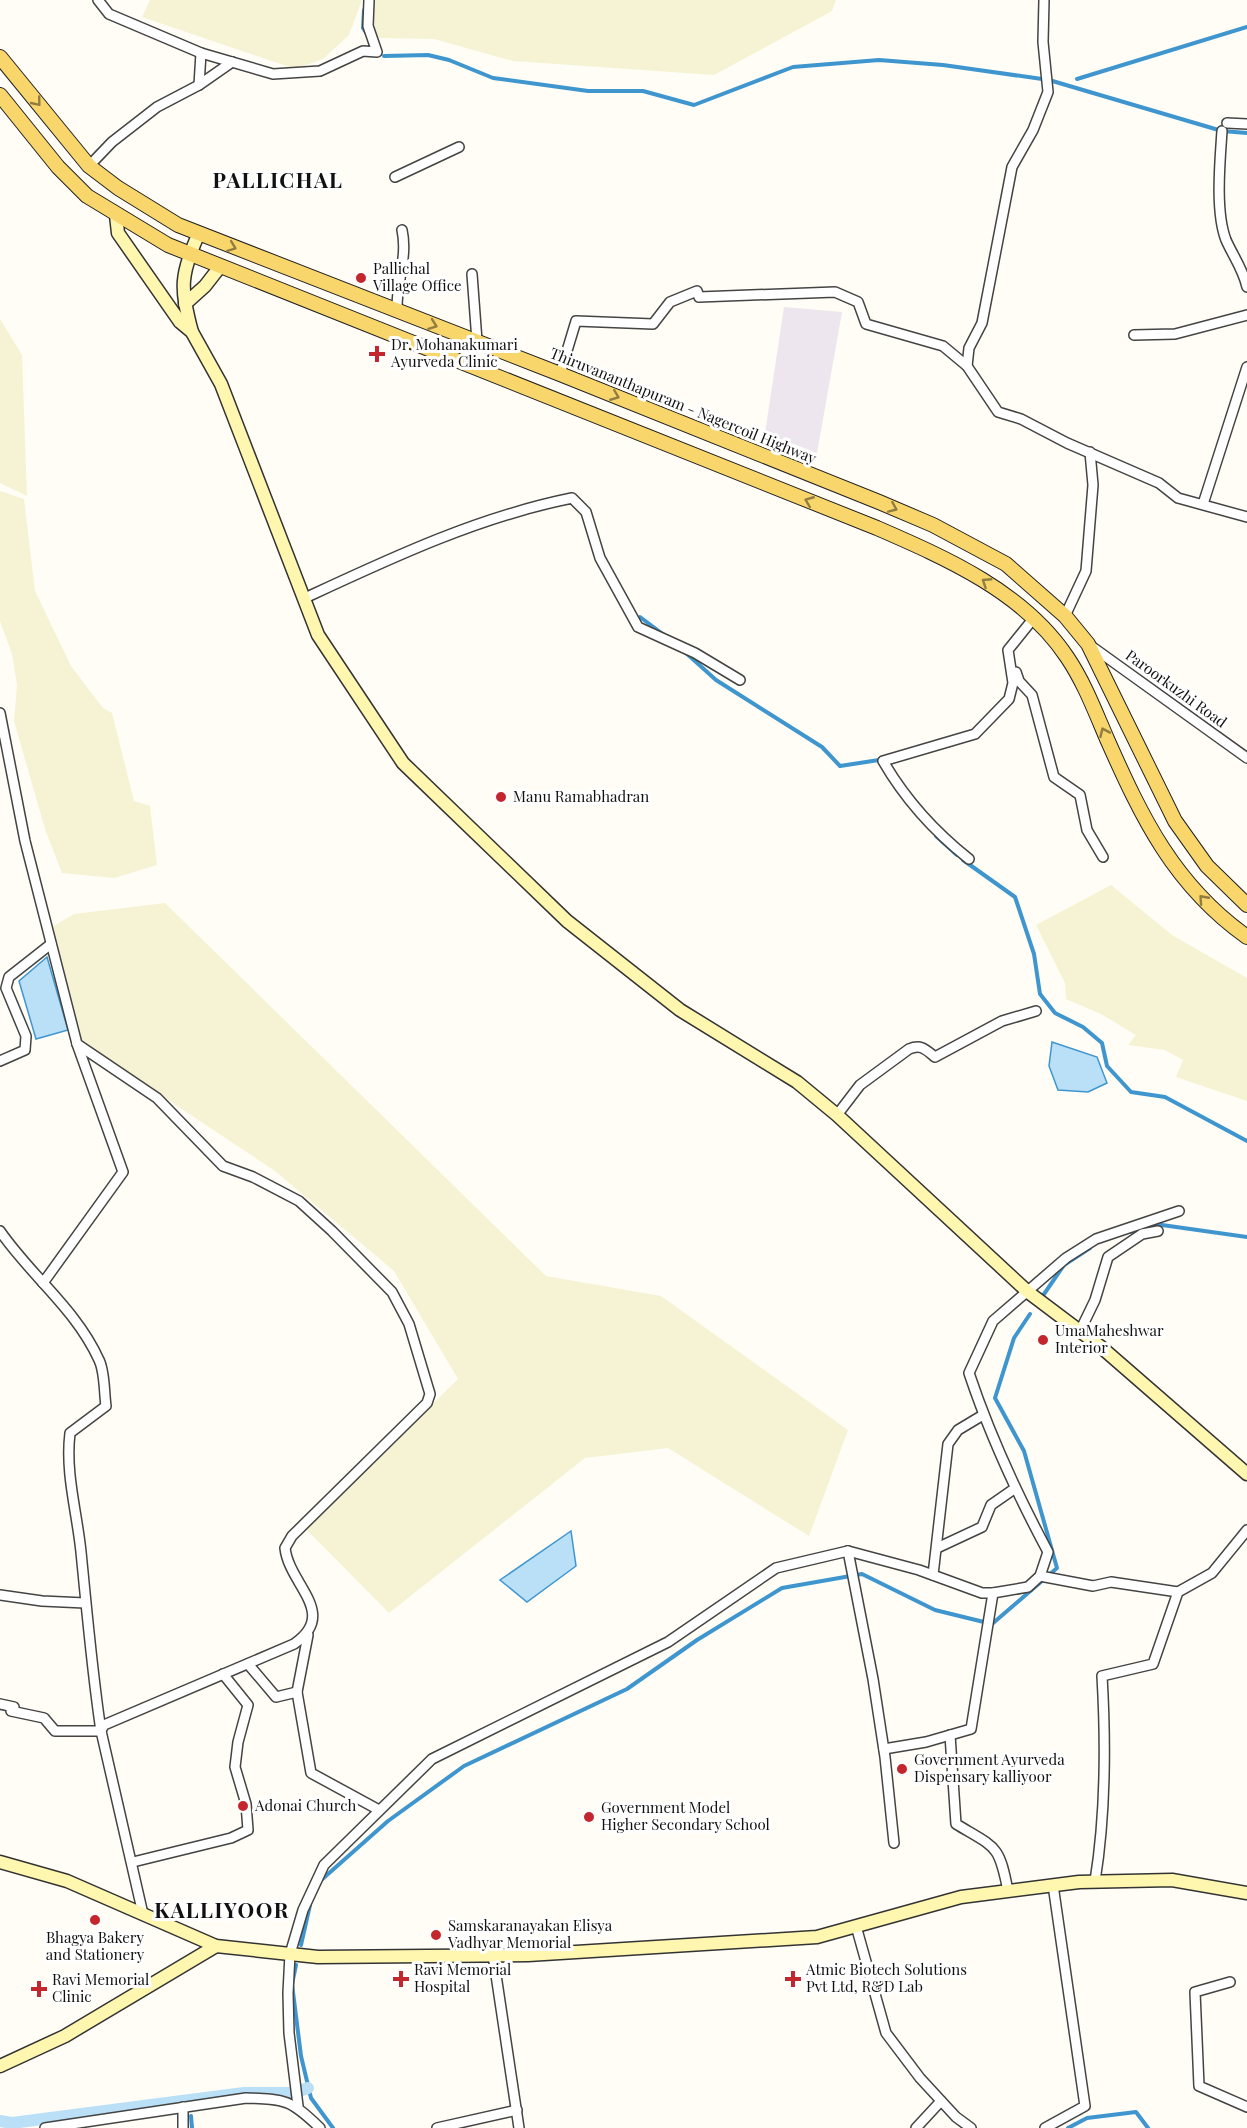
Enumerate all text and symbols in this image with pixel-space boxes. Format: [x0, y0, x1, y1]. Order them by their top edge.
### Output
one-way arrow [30, 95, 41, 106]
district label: PALLICHAL [213, 165, 343, 193]
one-way arrow [226, 240, 237, 252]
place label: Pallichal Village Office [372, 258, 462, 295]
marker: Pallichal Village Office [354, 271, 368, 285]
one-way arrow [427, 317, 438, 330]
place label: Dr. Mohanakumari Ayurveda Clinic [390, 334, 518, 371]
street label: Thiruvananthapuram - Nagercoil Highway [547, 342, 820, 468]
marker: Dr. Mohanakumari Ayurveda Clinic [368, 345, 386, 363]
one-way arrow [609, 389, 620, 401]
one-way arrow [804, 496, 815, 508]
one-way arrow [887, 501, 898, 513]
one-way arrow [982, 578, 993, 589]
street label: Paroorkuzhi Road [1122, 645, 1231, 732]
one-way arrow [1099, 728, 1111, 739]
place label: Manu Ramabhadran [513, 786, 649, 806]
marker: Manu Ramabhadran [494, 790, 508, 804]
one-way arrow [1199, 895, 1210, 906]
place label: UmaMaheshwar Interior [1055, 1320, 1164, 1357]
marker: UmaMaheshwar Interior [1036, 1333, 1050, 1347]
place label: Government Ayurveda Dispensary kalliyoor [914, 1749, 1065, 1786]
marker: Government Ayurveda Dispensary kalliyoor [895, 1762, 909, 1776]
place label: Adonai Church [254, 1795, 356, 1815]
place label: Government Model Higher Secondary School [601, 1797, 770, 1834]
marker: Adonai Church [236, 1799, 250, 1813]
marker: Government Model Higher Secondary School [582, 1810, 596, 1824]
district label: KALLIYOOR [154, 1895, 290, 1923]
marker: Bhagya Bakery and Stationery [88, 1913, 102, 1927]
place label: Samskaranayakan Elisya Vadhyar Memorial [447, 1915, 613, 1952]
place label: Bhagya Bakery and Stationery [46, 1927, 145, 1964]
marker: Samskaranayakan Elisya Vadhyar Memorial [429, 1928, 443, 1942]
place label: Ravi Memorial Hospital [414, 1959, 511, 1996]
place label: Atmic Biotech Solutions Pvt Ltd, R&D Lab [805, 1959, 967, 1996]
place label: Ravi Memorial Clinic [52, 1969, 149, 2006]
marker: Ravi Memorial Hospital [392, 1970, 410, 1988]
marker: Atmic Biotech Solutions Pvt Ltd, R&D Lab [784, 1970, 802, 1988]
marker: Ravi Memorial Clinic [30, 1980, 48, 1998]

